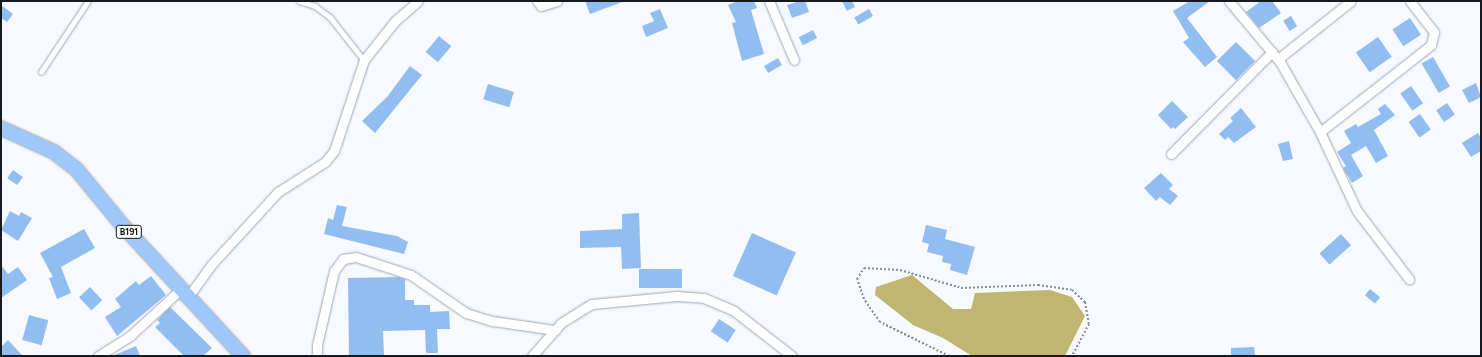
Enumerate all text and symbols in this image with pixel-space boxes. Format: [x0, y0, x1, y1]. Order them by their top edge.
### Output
road number: B191 [115, 225, 143, 239]

